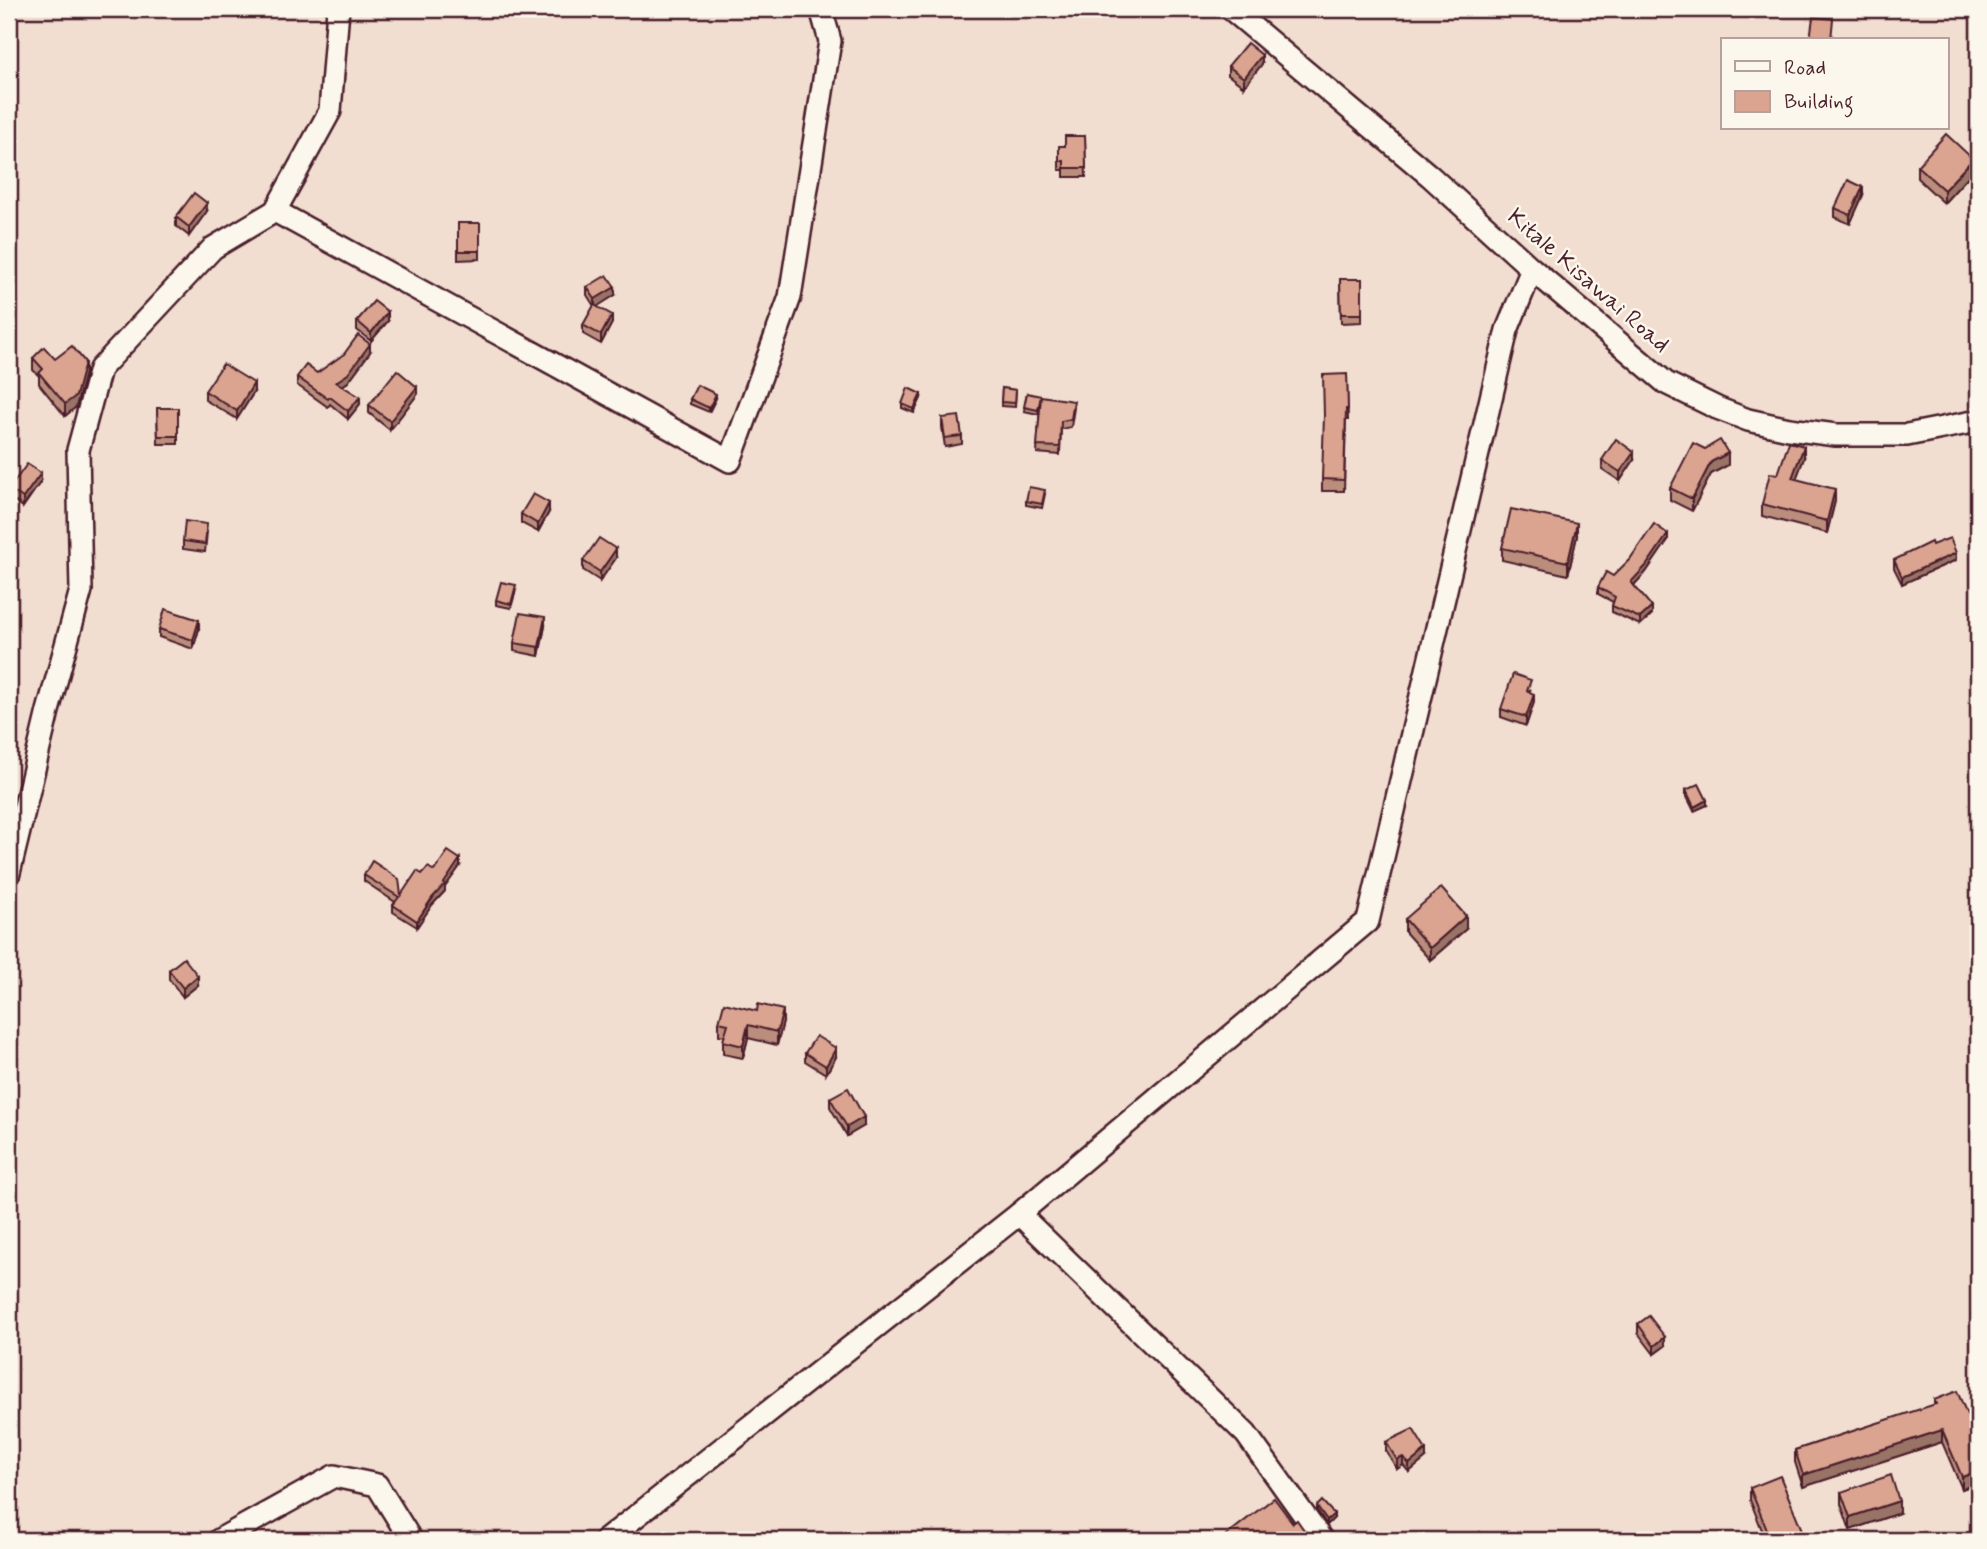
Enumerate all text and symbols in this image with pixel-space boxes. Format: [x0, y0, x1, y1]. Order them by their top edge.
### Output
legend [1721, 38, 1948, 130]
text: Road [1784, 54, 1826, 82]
text: Building [1784, 88, 1854, 118]
street label: Kitale Kisawai Road [1500, 202, 1676, 360]

